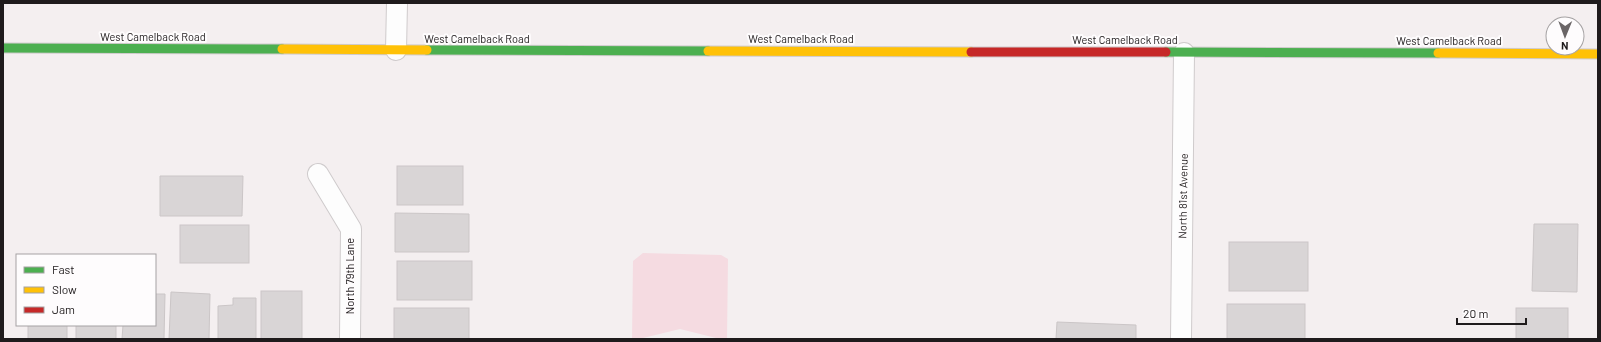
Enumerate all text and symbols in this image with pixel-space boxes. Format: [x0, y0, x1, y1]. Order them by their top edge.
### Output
north arrow [1545, 16, 1585, 56]
street label: West Camelback Road [100, 30, 206, 43]
street label: West Camelback Road [424, 32, 530, 45]
street label: West Camelback Road [748, 32, 854, 45]
street label: West Camelback Road [1072, 33, 1178, 46]
street label: West Camelback Road [1396, 34, 1502, 47]
text: N [1561, 40, 1569, 53]
street label: North 81st Avenue [1175, 153, 1190, 239]
street label: North 79th Lane [343, 238, 356, 314]
legend [16, 254, 156, 326]
text: Fast [52, 262, 75, 276]
text: Slow [52, 282, 77, 296]
scale bar [1457, 300, 1526, 326]
text: Jam [52, 302, 75, 316]
text: 20 m [1463, 306, 1489, 320]

